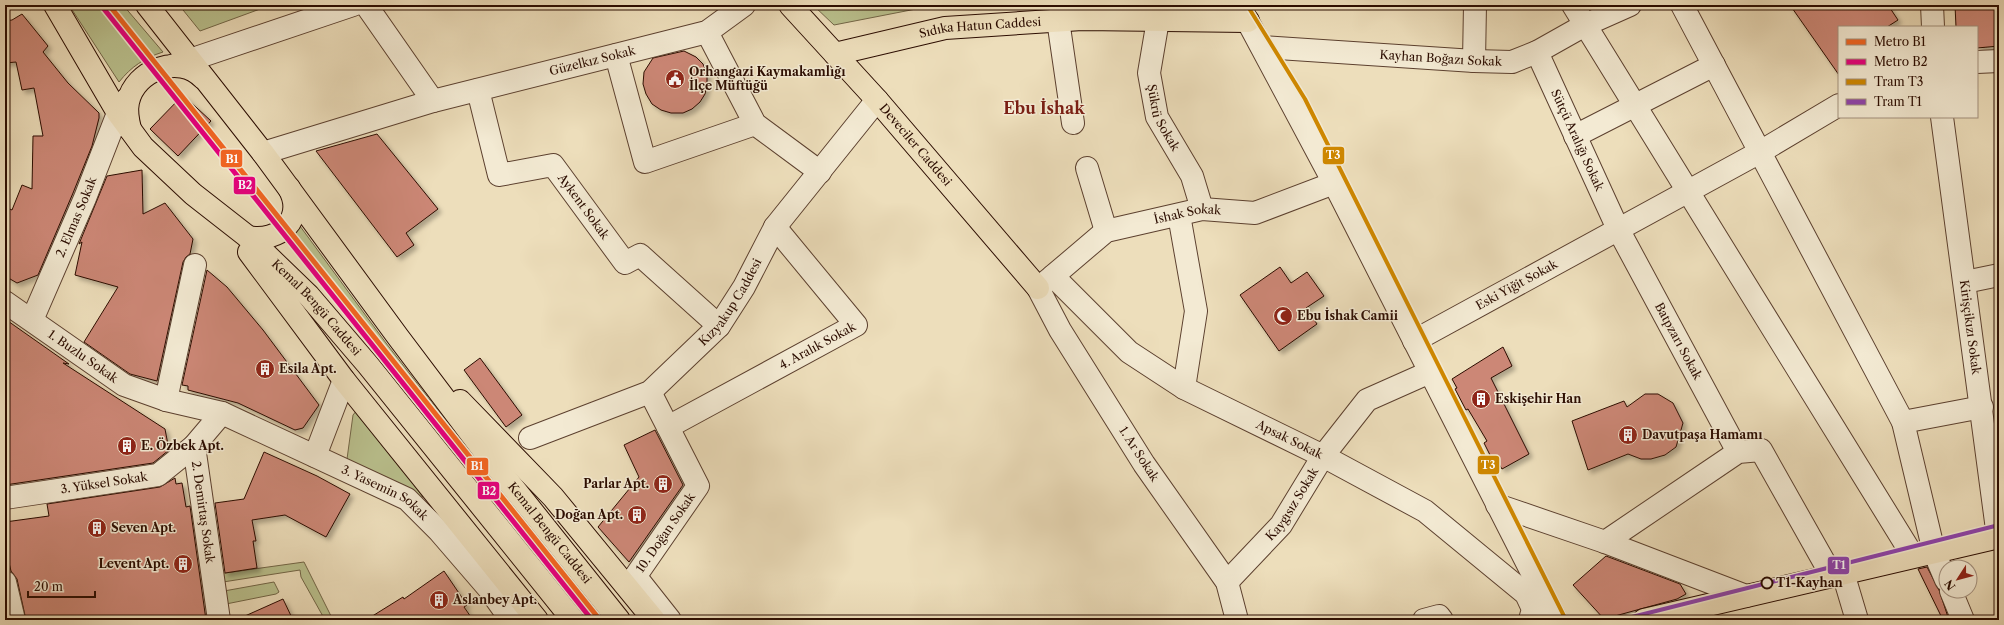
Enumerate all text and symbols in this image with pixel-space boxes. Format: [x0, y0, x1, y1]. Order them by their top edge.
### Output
street label: Sıdıka Hatun Caddesi [917, 14, 1042, 41]
legend [1838, 26, 1978, 118]
text: Metro B1 [1874, 34, 1926, 49]
street label: Güzelkız Sokak [548, 42, 638, 78]
street label: Kayhan Boğazı Sokak [1379, 47, 1503, 69]
text: Metro B2 [1874, 54, 1928, 69]
place label: Orhangazi Kaymakamlığı İlçe Müftüğü [689, 64, 846, 93]
public building icon: Orhangazi Kaymakamlığı İlçe Müftüğü [664, 68, 686, 90]
text: Tram T3 [1874, 74, 1923, 89]
street label: Şükrü Sokak [1144, 83, 1184, 154]
street label: Sütçü Aralığı Sokak [1548, 87, 1608, 194]
text: Tram T1 [1874, 94, 1922, 109]
district label: Ebu İshak [1003, 98, 1085, 118]
street label: Deveciler Caddesi [877, 101, 955, 189]
line badge: T3 [1322, 146, 1345, 165]
text: T3 [1326, 148, 1340, 162]
line badge: B1 [220, 149, 243, 168]
text: B1 [225, 152, 239, 166]
street label: Aykent Sokak [554, 170, 614, 243]
street label: 2. Elmas Sokak [52, 174, 100, 259]
line badge: B2 [233, 176, 256, 195]
text: B2 [238, 178, 253, 192]
street label: İshak Sokak [1152, 201, 1223, 227]
street label: Kızyakup Caddesi [695, 255, 765, 349]
street label: Kemal Bengü Caddesi [269, 256, 365, 359]
street label: Eski Yiğit Sokak [1473, 256, 1561, 313]
street label: Kirişçikızı Sokak [1957, 279, 1984, 376]
street label: Batpzarı Sokak [1652, 300, 1706, 383]
mosque icon: Ebu İshak Camii [1272, 305, 1294, 327]
place label: Ebu İshak Camii [1297, 307, 1399, 323]
street label: 4. Aralık Sokak [776, 318, 859, 372]
street label: 1. Buzlu Sokak [45, 326, 122, 386]
building icon: Esila Apt. [254, 358, 276, 380]
place label: Esila Apt. [279, 361, 337, 376]
building icon: Eskişehir Han [1470, 388, 1492, 410]
place label: Eskişehir Han [1495, 391, 1582, 406]
street label: Apsak Sokak [1253, 416, 1326, 462]
street label: 1. Ar Sokak [1116, 424, 1163, 485]
building icon: Davutpaşa Hamamı [1617, 424, 1639, 446]
place label: Davutpaşa Hamamı [1642, 427, 1763, 442]
building icon: E. Özbek Apt. [116, 435, 138, 457]
place label: E. Özbek Apt. [141, 437, 224, 453]
line badge: T3 [1477, 455, 1500, 475]
line badge: B1 [466, 457, 489, 476]
text: T3 [1481, 458, 1495, 472]
text: B1 [470, 459, 484, 473]
street label: 2. Demirtaş Sokak [189, 460, 218, 565]
street label: 3. Yasemin Sokak [339, 462, 432, 524]
street label: Kaygısız Sokak [1262, 464, 1322, 543]
street label: 3. Yüksel Sokak [59, 469, 149, 497]
building icon: Parlar Apt. [652, 473, 674, 495]
place label: Parlar Apt. [583, 476, 649, 491]
street label: Kemal Bengü Caddesi [505, 479, 595, 587]
line badge: B2 [477, 481, 500, 500]
text: B2 [482, 484, 497, 498]
street label: 10. Doğan Sokak [632, 489, 699, 575]
building icon: Doğan Apt. [626, 504, 648, 526]
place label: Doğan Apt. [555, 507, 623, 522]
building icon: Seven Apt. [86, 517, 108, 539]
place label: Seven Apt. [111, 520, 176, 535]
building icon: Levent Apt. [172, 553, 194, 575]
place label: Levent Apt. [98, 556, 169, 571]
line badge: T1 [1827, 556, 1850, 575]
text: T1 [1832, 558, 1846, 572]
north arrow [1938, 559, 1978, 599]
scale bar [28, 573, 95, 599]
place label: T1-Kayhan [1776, 575, 1844, 590]
marker: T1-Kayhan [1760, 576, 1774, 590]
text: N [1941, 577, 1958, 593]
text: 20 m [34, 579, 63, 594]
building icon: Aslanbey Apt. [428, 589, 450, 611]
place label: Aslanbey Apt. [452, 592, 537, 607]

